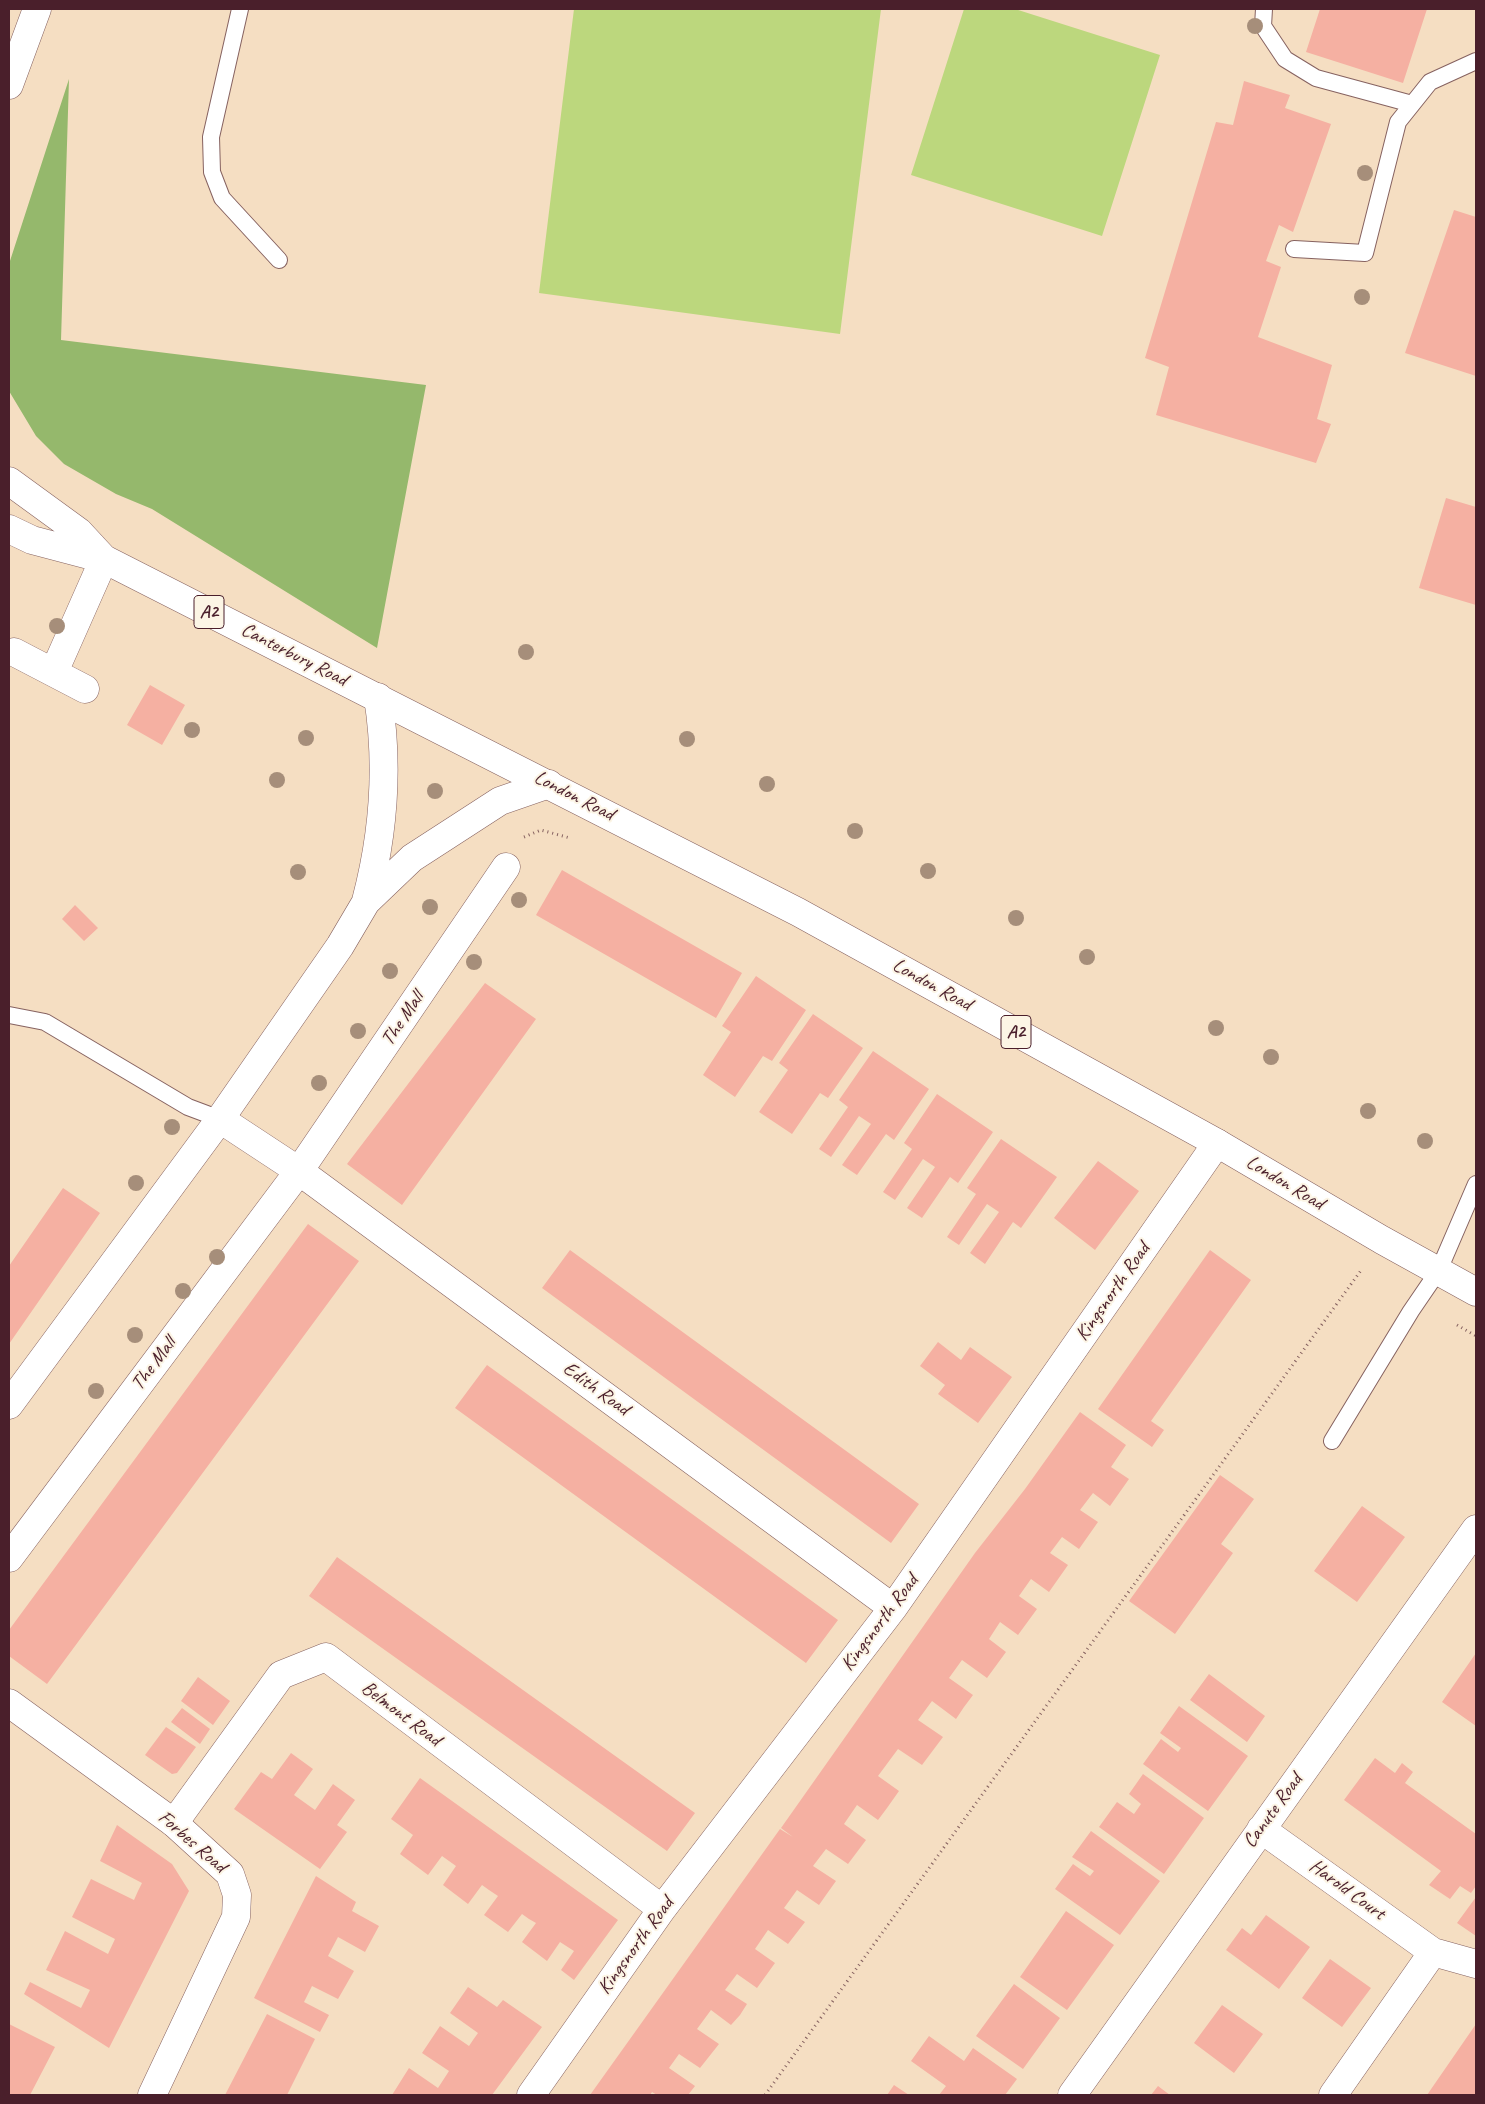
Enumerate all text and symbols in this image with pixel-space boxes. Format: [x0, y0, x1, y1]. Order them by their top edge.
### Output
road number: A2 [194, 596, 224, 628]
street label: Canterbury Road [237, 618, 351, 692]
street label: London Road [530, 766, 618, 826]
street label: London Road [888, 953, 976, 1017]
street label: The Mall [376, 987, 430, 1051]
road number: A2 [1001, 1016, 1031, 1048]
street label: London Road [1242, 1150, 1328, 1216]
street label: Kingsnorth Road [1070, 1238, 1156, 1346]
street label: The Mall [126, 1333, 182, 1395]
street label: Edith Road [558, 1357, 634, 1421]
street label: Kingsnorth Road [836, 1570, 924, 1676]
street label: Belmont Road [356, 1676, 446, 1752]
street label: Canute Road [1238, 1769, 1308, 1853]
street label: Forbes Road [153, 1806, 231, 1878]
street label: Harold Court [1304, 1854, 1390, 1926]
street label: Kingsnorth Road [593, 1893, 679, 1999]

